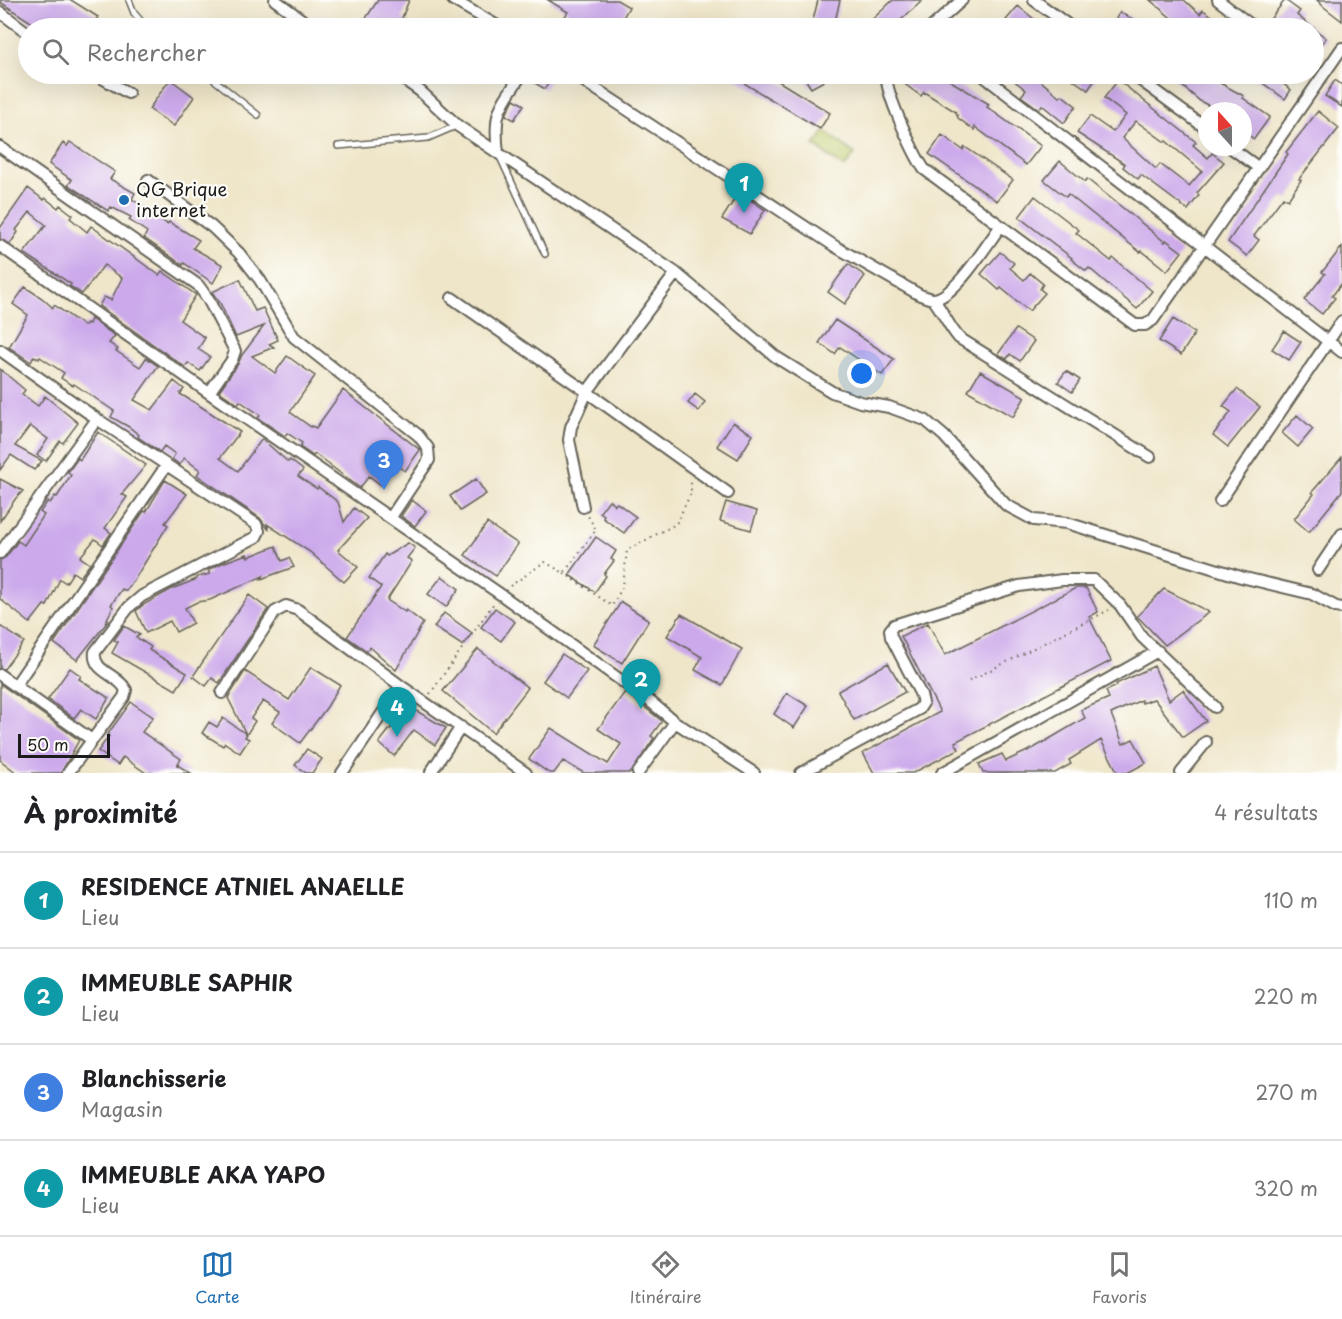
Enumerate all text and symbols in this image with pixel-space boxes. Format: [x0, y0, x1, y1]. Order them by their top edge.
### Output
search box [18, 18, 1324, 84]
icon: search [39, 35, 72, 68]
text: Rechercher [87, 35, 206, 68]
north arrow [1198, 102, 1252, 156]
pin: 1 [724, 164, 764, 213]
place label: QG Brique internet [136, 175, 228, 223]
marker: QG Brique internet [117, 193, 131, 207]
your location [847, 359, 876, 388]
pin: 3 [364, 440, 404, 490]
pin: 2 [622, 660, 660, 709]
pin: 4 [378, 688, 416, 737]
scale bar [18, 731, 110, 758]
text: 50 m [27, 732, 68, 756]
text: À proximité [24, 793, 178, 832]
text: 4 résultats [1214, 797, 1318, 827]
text: RESIDENCE ATNIEL ANAELLE [81, 869, 405, 902]
text: 1 [39, 885, 48, 915]
text: 110 m [1264, 885, 1318, 915]
text: Lieu [81, 902, 119, 932]
text: IMMEUBLE SAPHIR [81, 965, 292, 998]
text: 2 [36, 981, 51, 1011]
text: 220 m [1254, 981, 1318, 1011]
text: Lieu [81, 998, 119, 1028]
text: Blanchisserie [81, 1061, 226, 1094]
text: 3 [37, 1077, 50, 1107]
text: 270 m [1255, 1077, 1318, 1107]
text: Magasin [81, 1094, 163, 1124]
text: IMMEUBLE AKA YAPO [81, 1157, 325, 1190]
text: 4 [37, 1173, 50, 1203]
text: 320 m [1254, 1173, 1318, 1203]
text: Lieu [81, 1190, 119, 1220]
tab: Carte [195, 1248, 239, 1308]
tab: Itinéraire [630, 1248, 702, 1308]
tab: Favoris [1092, 1248, 1147, 1308]

